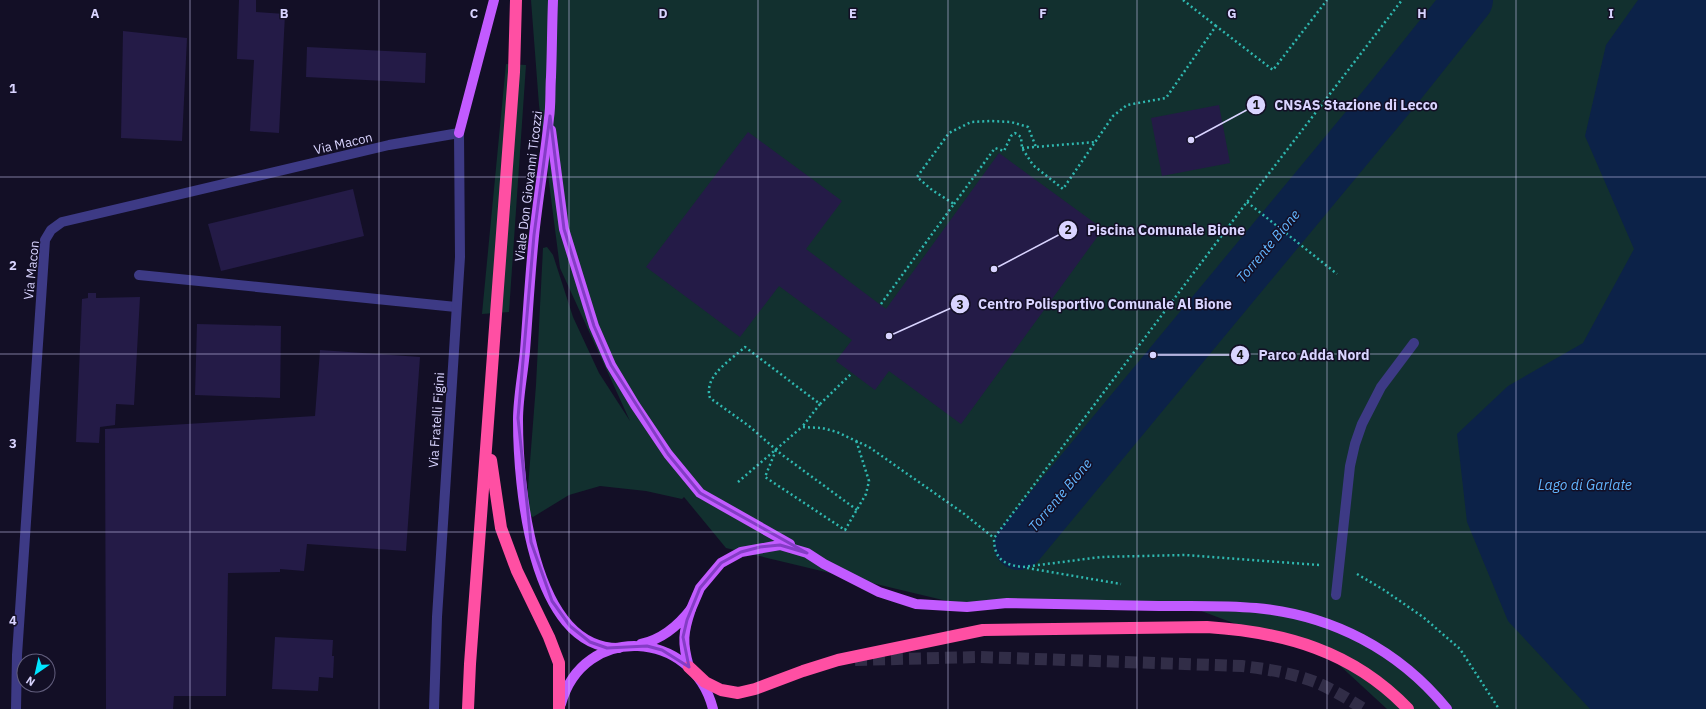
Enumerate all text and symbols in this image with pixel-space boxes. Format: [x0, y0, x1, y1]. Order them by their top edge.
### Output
text: A [91, 5, 100, 22]
text: B [280, 5, 289, 22]
text: C [470, 5, 479, 22]
text: D [658, 5, 668, 22]
text: E [849, 5, 857, 22]
text: F [1039, 5, 1047, 22]
text: G [1227, 5, 1237, 22]
text: H [1417, 5, 1427, 22]
text: I [1608, 5, 1614, 22]
text: 1 [9, 80, 17, 97]
callout: CNSAS Stazione di Lecco [1246, 92, 1445, 118]
text: CNSAS Stazione di Lecco [1274, 96, 1438, 114]
text: 1 [1252, 97, 1260, 112]
street label: Viale Don Giovanni Ticozzi [511, 110, 546, 262]
street label: Via Macon [312, 128, 374, 158]
water label: Torrente Bione [1232, 206, 1304, 286]
callout: Piscina Comunale Bione [1058, 217, 1253, 243]
text: Piscina Comunale Bione [1087, 221, 1245, 239]
text: 2 [1064, 222, 1072, 237]
street label: Via Macon [20, 239, 43, 301]
text: 2 [9, 257, 17, 274]
callout: Centro Polisportivo Comunale Al Bione [950, 291, 1240, 317]
text: Centro Polisportivo Comunale Al Bione [978, 295, 1232, 313]
text: 3 [956, 297, 964, 312]
callout: Parco Adda Nord [1230, 342, 1377, 368]
text: Parco Adda Nord [1259, 346, 1369, 364]
text: 4 [1236, 347, 1244, 362]
street label: Via Fratelli Figini [425, 372, 448, 469]
text: 3 [9, 435, 17, 452]
water label: Torrente Bione [1024, 455, 1096, 535]
water label: Lago di Garlate [1538, 476, 1632, 494]
text: 4 [9, 612, 17, 629]
north arrow [16, 653, 56, 693]
text: N [23, 673, 38, 689]

